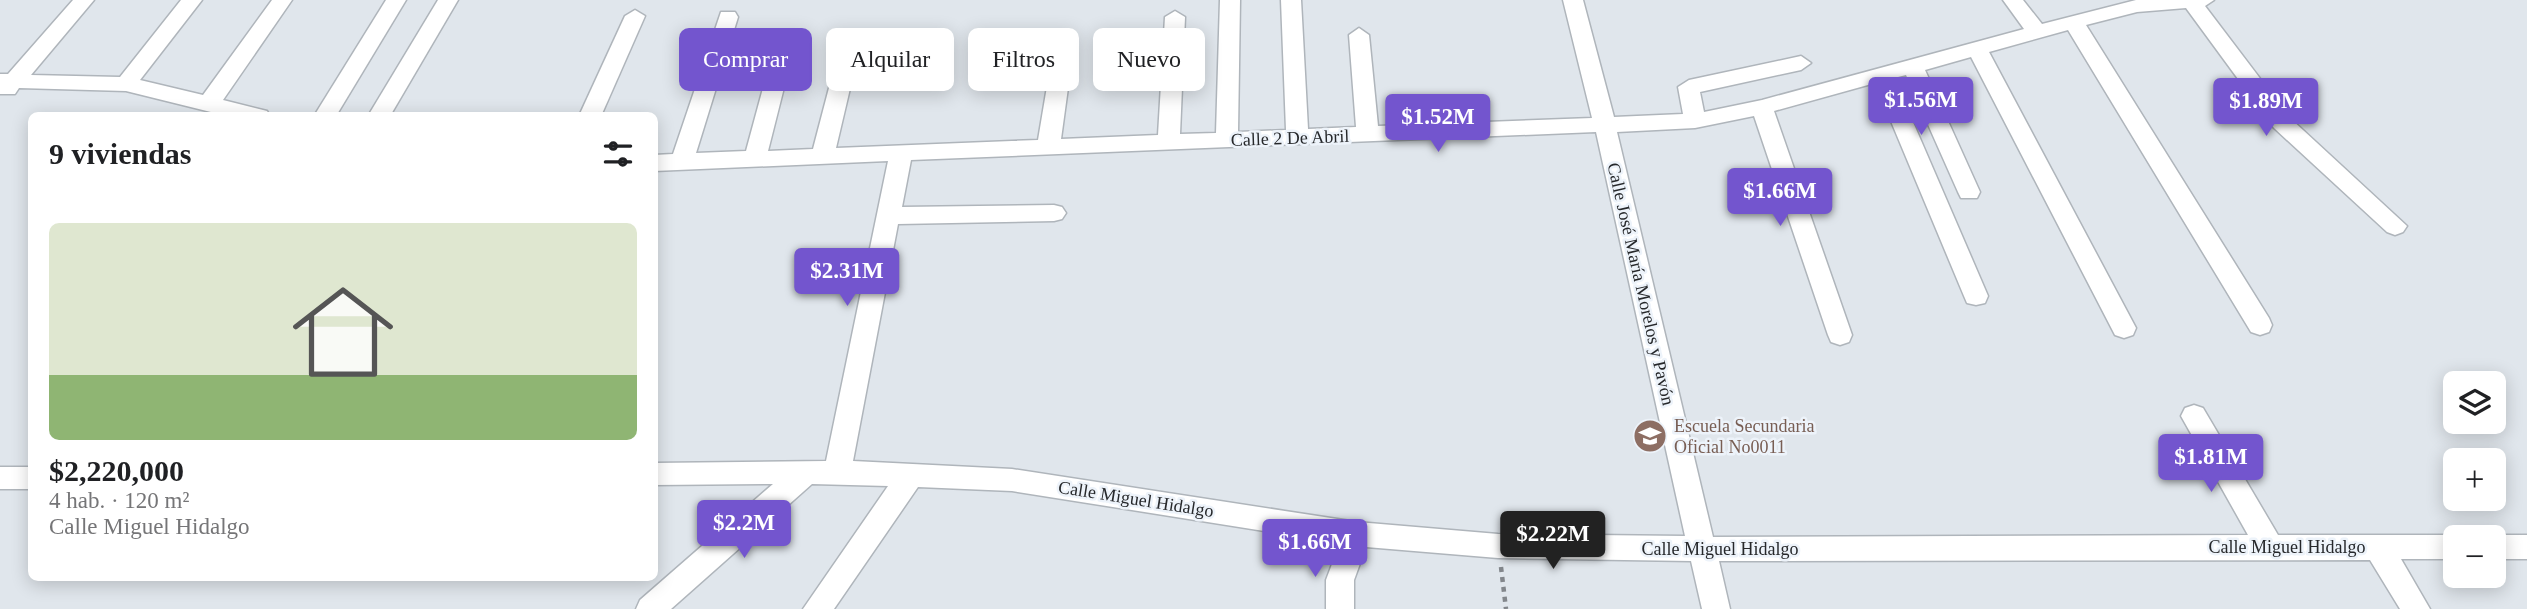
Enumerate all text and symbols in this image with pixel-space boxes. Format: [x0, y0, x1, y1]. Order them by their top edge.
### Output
chip: Comprar [679, 28, 812, 91]
chip: Alquilar [826, 28, 954, 91]
chip: Filtros [968, 28, 1079, 91]
chip: Nuevo [1093, 28, 1205, 91]
pin: $1.56M [1864, 78, 1978, 137]
pin: $1.89M [2209, 78, 2323, 138]
text: $1.56M [1884, 87, 1958, 112]
text: $1.89M [2229, 88, 2303, 113]
pin: $1.52M [1381, 94, 1495, 154]
text: $1.52M [1401, 104, 1475, 129]
street label: Calle 2 De Abril [1230, 126, 1350, 150]
icon: filters [599, 135, 637, 173]
text: 9 viviendas [49, 137, 192, 170]
street label: Calle José María Morelos y Pavón [1603, 161, 1679, 407]
pin: $1.66M [1723, 168, 1837, 228]
text: $1.66M [1743, 178, 1817, 203]
pin: $2.31M [790, 248, 904, 308]
text: $2.31M [810, 258, 884, 283]
icon: home [280, 269, 406, 395]
map controls [2443, 371, 2506, 588]
button: layers [2443, 371, 2506, 434]
place label: Escuela Secundaria Oficial No0011 [1674, 416, 1814, 457]
school or university icon: Escuela Secundaria Oficial No0011 [1631, 417, 1669, 455]
pin: $1.81M [2154, 434, 2268, 494]
text: $1.81M [2174, 444, 2248, 469]
button: + [2443, 448, 2506, 511]
text: $2,220,000 [49, 454, 184, 487]
street label: Calle Miguel Hidalgo [1057, 477, 1215, 521]
text: 4 hab. · 120 m² [49, 488, 189, 513]
pin: $2.2M [695, 500, 793, 560]
text: $2.2M [713, 510, 775, 535]
pin: $2.22M [1496, 512, 1610, 571]
text: Calle Miguel Hidalgo [49, 514, 250, 539]
pin: $1.66M [1258, 520, 1372, 579]
text: $2.22M [1516, 521, 1590, 546]
button: − [2443, 525, 2506, 588]
text: $1.66M [1278, 529, 1352, 554]
street label: Calle Miguel Hidalgo [2209, 537, 2365, 557]
street label: Calle Miguel Hidalgo [1642, 539, 1798, 559]

